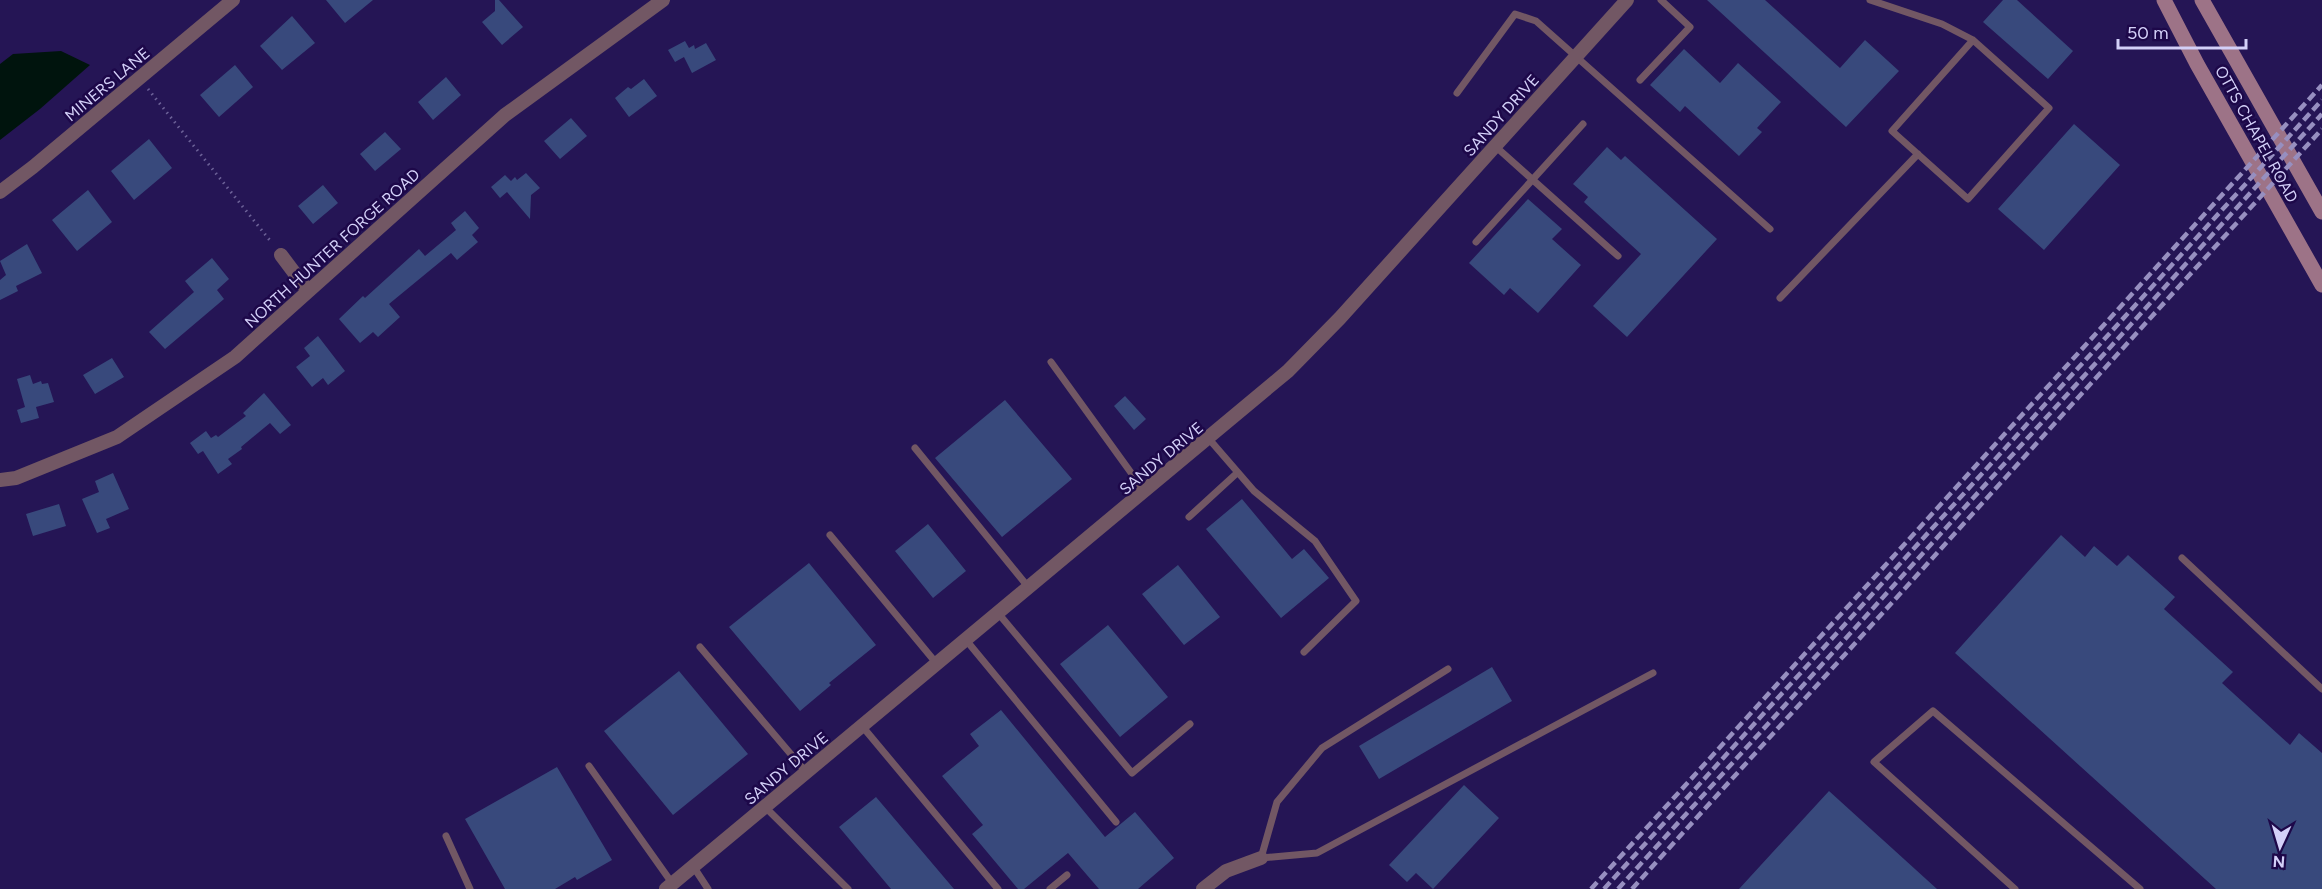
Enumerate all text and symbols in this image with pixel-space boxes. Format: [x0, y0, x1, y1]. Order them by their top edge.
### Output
scale bar [2118, 12, 2246, 50]
text: 50 m [2127, 22, 2169, 44]
street label: MINERS LANE [61, 44, 153, 125]
street label: OTTS CHAPEL ROAD [2211, 63, 2302, 206]
street label: SANDY DRIVE [1460, 71, 1543, 160]
street label: NORTH HUNTER FORGE ROAD [241, 165, 424, 332]
street label: SANDY DRIVE [1116, 418, 1207, 499]
street label: SANDY DRIVE [741, 728, 832, 809]
north arrow [2250, 817, 2310, 877]
text: N [2272, 852, 2286, 871]

